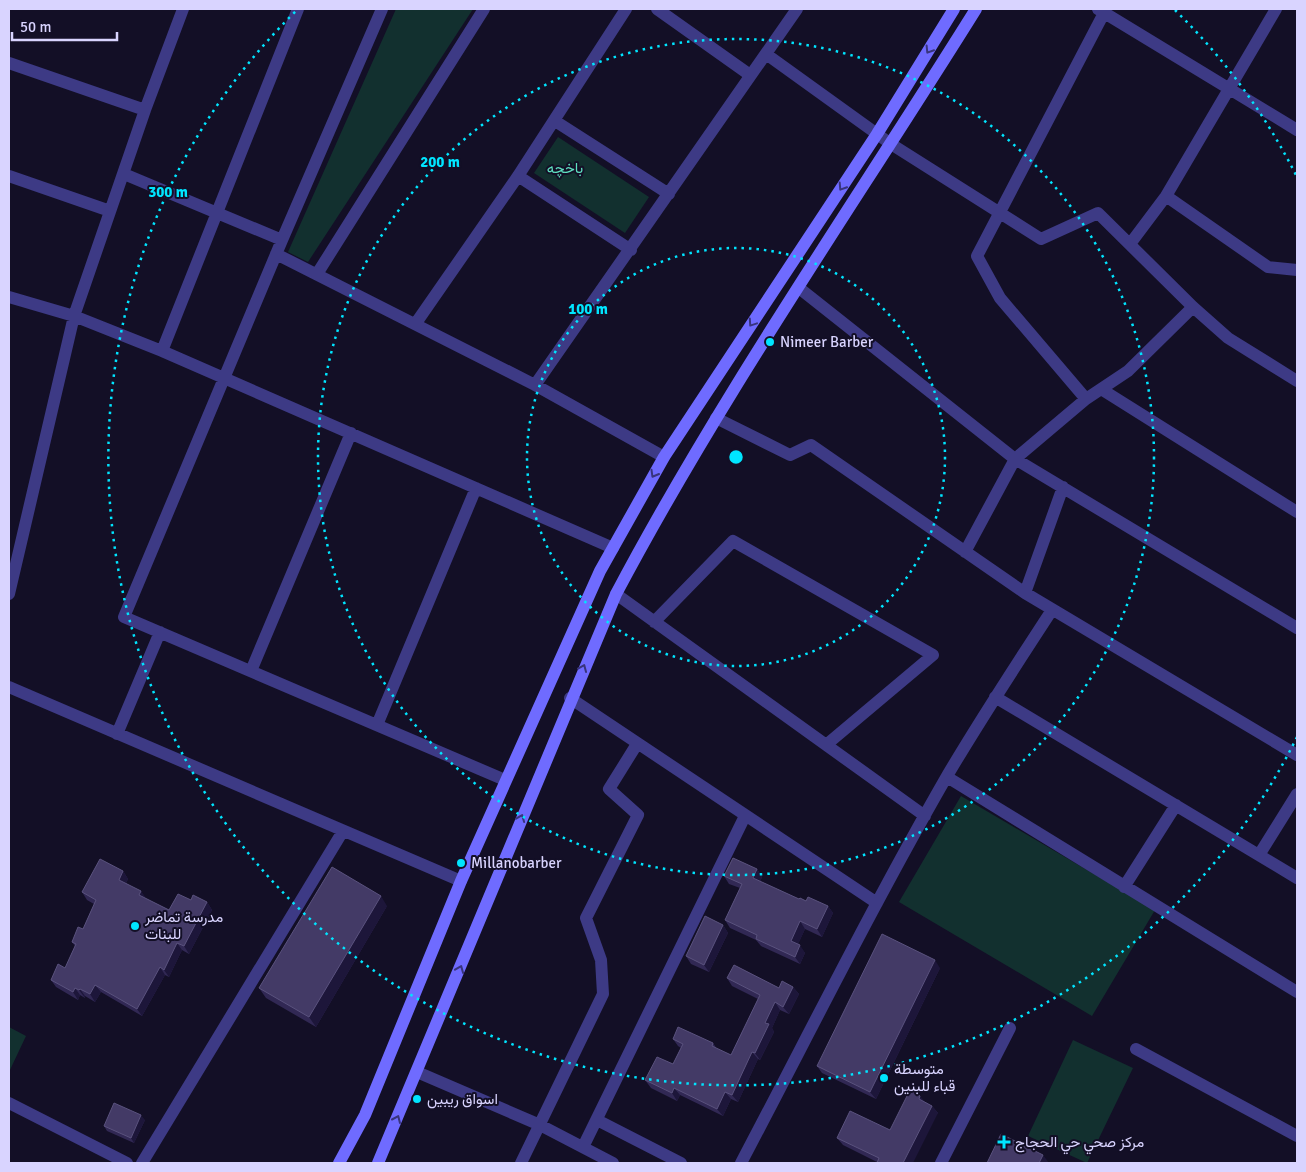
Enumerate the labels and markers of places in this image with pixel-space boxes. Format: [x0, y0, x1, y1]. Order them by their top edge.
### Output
place label: Nimeer Barber [780, 333, 874, 351]
marker: Nimeer Barber [764, 336, 776, 348]
centre of rings [727, 448, 745, 466]
place label: Millanobarber [471, 854, 562, 872]
marker: Millanobarber [455, 857, 467, 869]
place label: مدرسة تماضر للبنات [144, 908, 223, 943]
marker: مدرسة تماضر للبنات [129, 920, 141, 932]
place label: متوسطة قباء للبنين [894, 1060, 956, 1096]
marker: متوسطة قباء للبنين [878, 1072, 890, 1084]
place label: اسواق ريبين [427, 1090, 498, 1109]
marker: اسواق ريبين [411, 1093, 423, 1105]
place label: مركز صحي حي الحجاج [1015, 1133, 1144, 1155]
marker: مركز صحي حي الحجاج [997, 1135, 1011, 1149]

